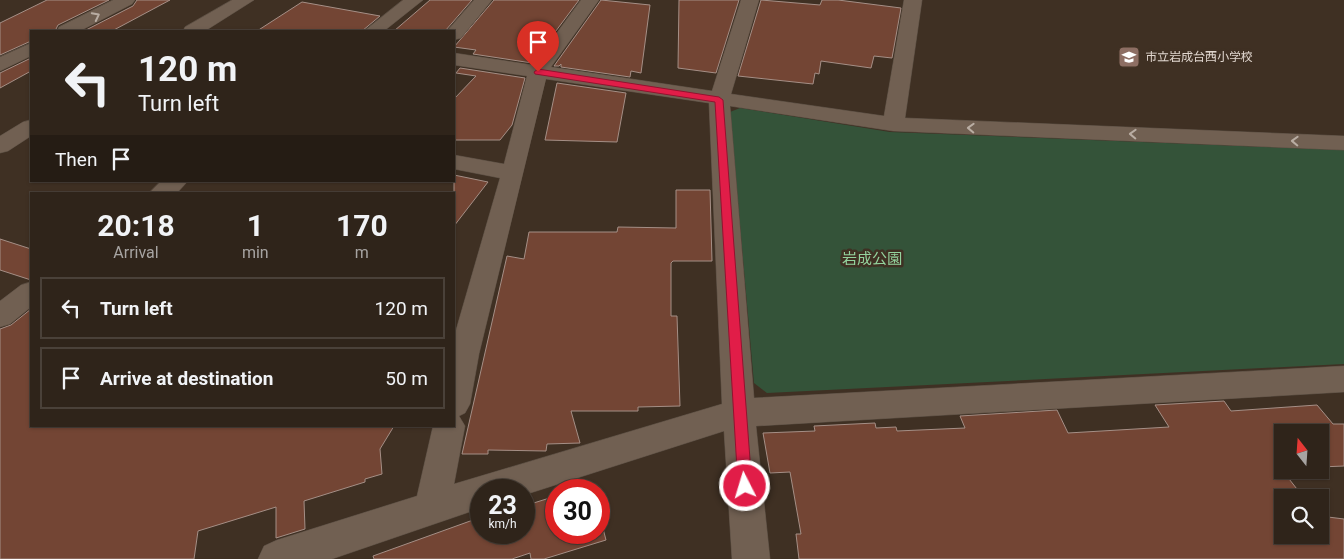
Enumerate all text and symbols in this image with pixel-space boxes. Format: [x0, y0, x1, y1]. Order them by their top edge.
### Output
one-way arrow [91, 12, 100, 22]
pin [517, 21, 559, 72]
icon: arrive [524, 28, 552, 56]
school or university icon: 市立岩成台西小学校 [1117, 45, 1141, 69]
text: 120 m [138, 49, 237, 90]
icon: left [55, 50, 120, 115]
place label: 市立岩成台西小学校 [1145, 50, 1253, 64]
text: Turn left [138, 91, 219, 116]
one-way arrow [966, 122, 974, 133]
one-way arrow [1129, 129, 1137, 140]
one-way arrow [1291, 135, 1299, 146]
icon: arrive [107, 145, 135, 173]
text: Then [55, 148, 97, 171]
text: 20:18 [97, 208, 175, 243]
text: 1 [247, 208, 264, 243]
text: 170 [336, 208, 388, 243]
text: Arrival [113, 243, 159, 262]
text: min [242, 243, 269, 262]
text: m [355, 243, 369, 262]
park label: 岩成公園 [842, 250, 902, 268]
icon: left [57, 294, 85, 322]
text: Turn left [100, 297, 173, 320]
text: 120 m [375, 297, 428, 320]
icon: arrive [57, 364, 85, 392]
text: Arrive at destination [100, 367, 273, 390]
text: 50 m [385, 367, 428, 390]
north arrow [1274, 424, 1329, 479]
map controls [1274, 424, 1329, 544]
position arrow [718, 459, 770, 511]
speed limit sign: 30 [545, 479, 610, 544]
button: search [1274, 489, 1329, 544]
text: 23 [488, 491, 517, 520]
text: km/h [488, 517, 517, 531]

